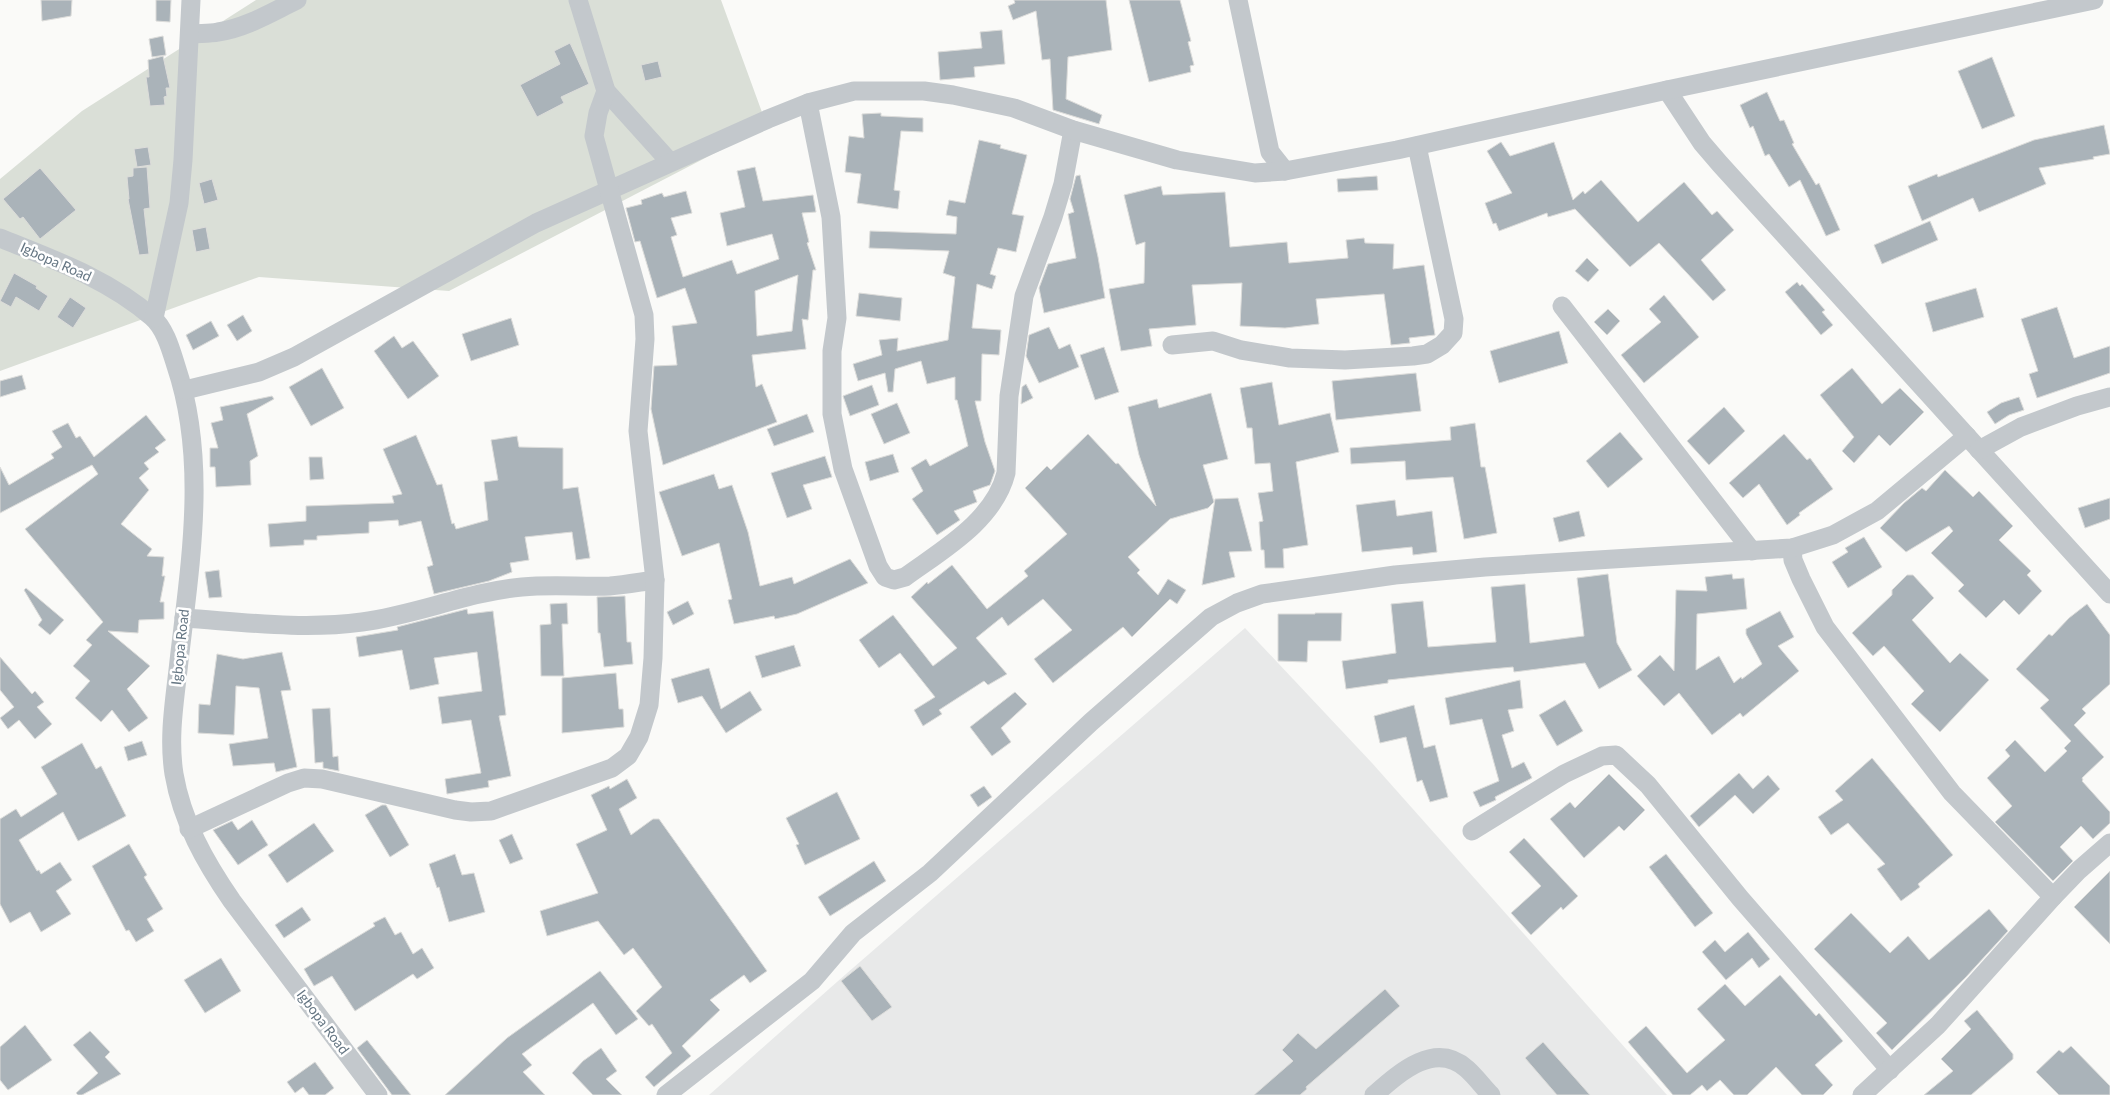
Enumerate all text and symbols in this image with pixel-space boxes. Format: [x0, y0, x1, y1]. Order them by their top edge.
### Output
street label: Igbopa Road [18, 238, 94, 285]
street label: Igbopa Road [167, 608, 192, 686]
street label: Igbopa Road [294, 986, 353, 1057]

